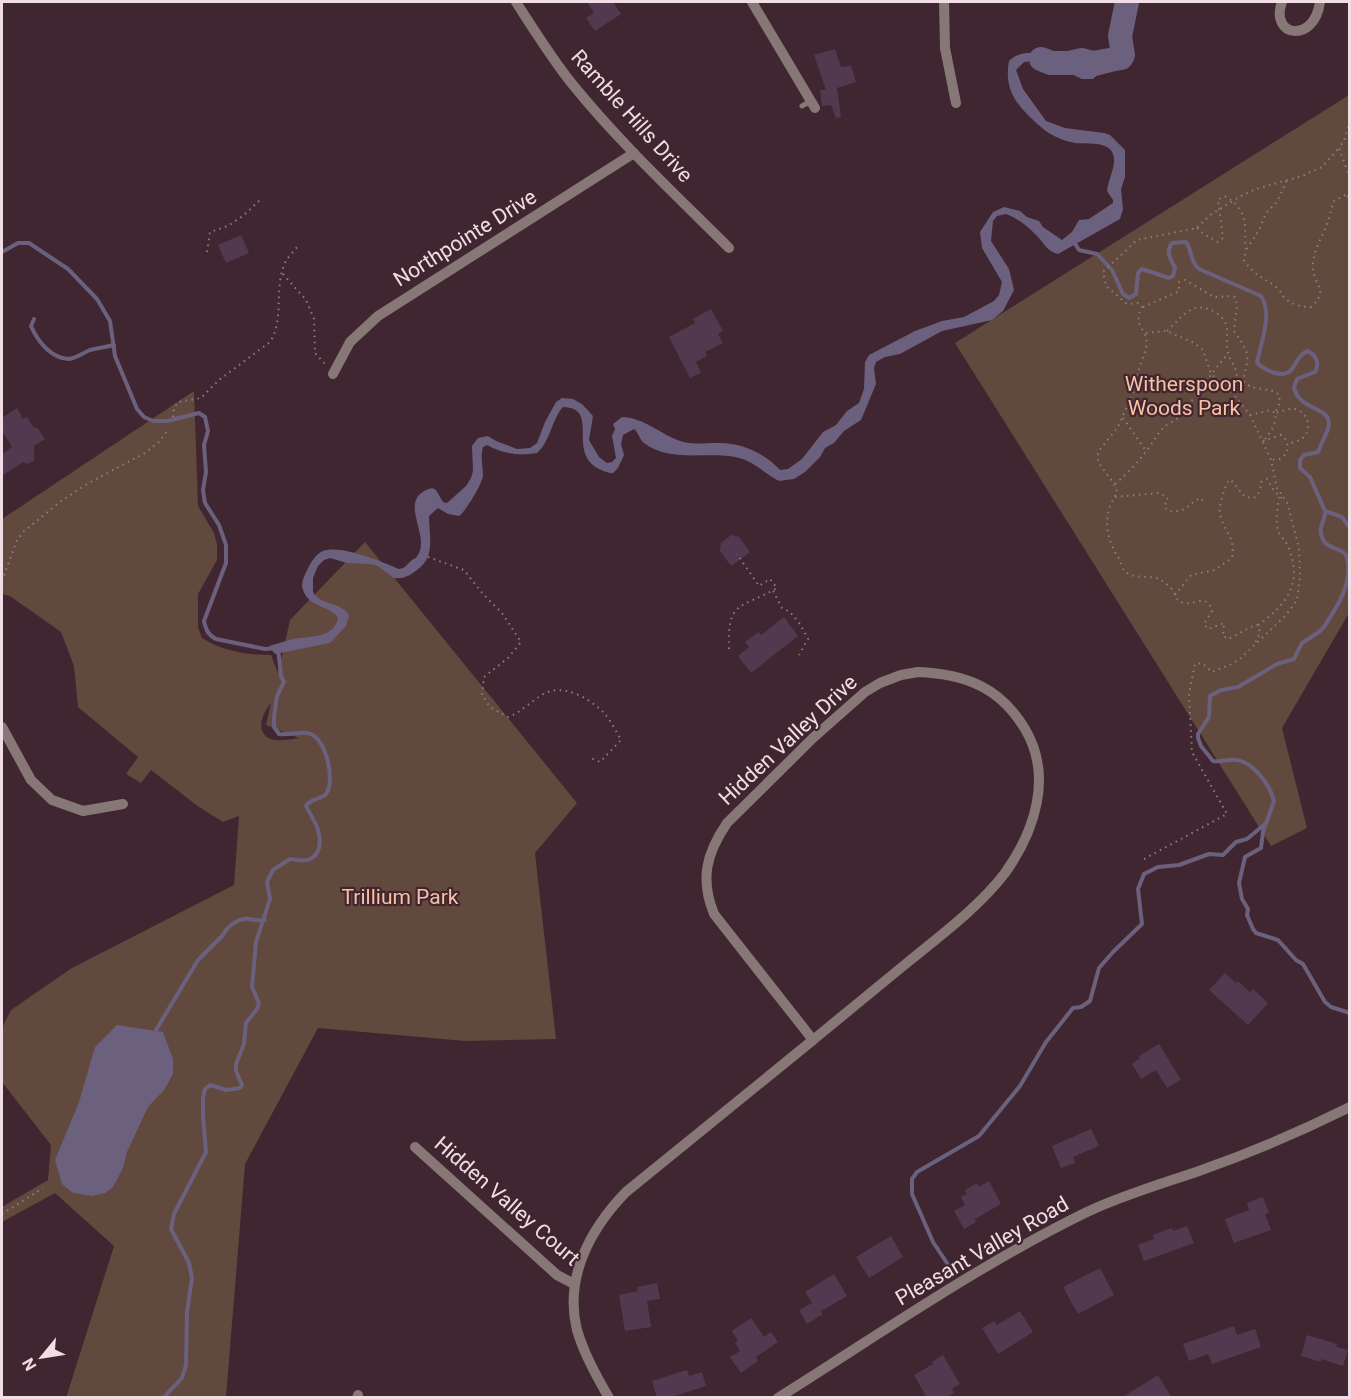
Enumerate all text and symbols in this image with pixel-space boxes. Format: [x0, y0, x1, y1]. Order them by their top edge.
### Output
street label: Ramble Hills Drive [566, 45, 698, 187]
street label: Northpointe Drive [389, 184, 541, 292]
park label: Witherspoon Woods Park [1125, 372, 1243, 420]
street label: Hidden Valley Drive [714, 670, 862, 810]
park label: Trillium Park [342, 885, 459, 909]
street label: Hidden Valley Court [430, 1132, 584, 1271]
street label: Pleasant Valley Road [891, 1192, 1073, 1310]
north arrow [12, 1327, 72, 1387]
text: N [18, 1355, 40, 1374]

